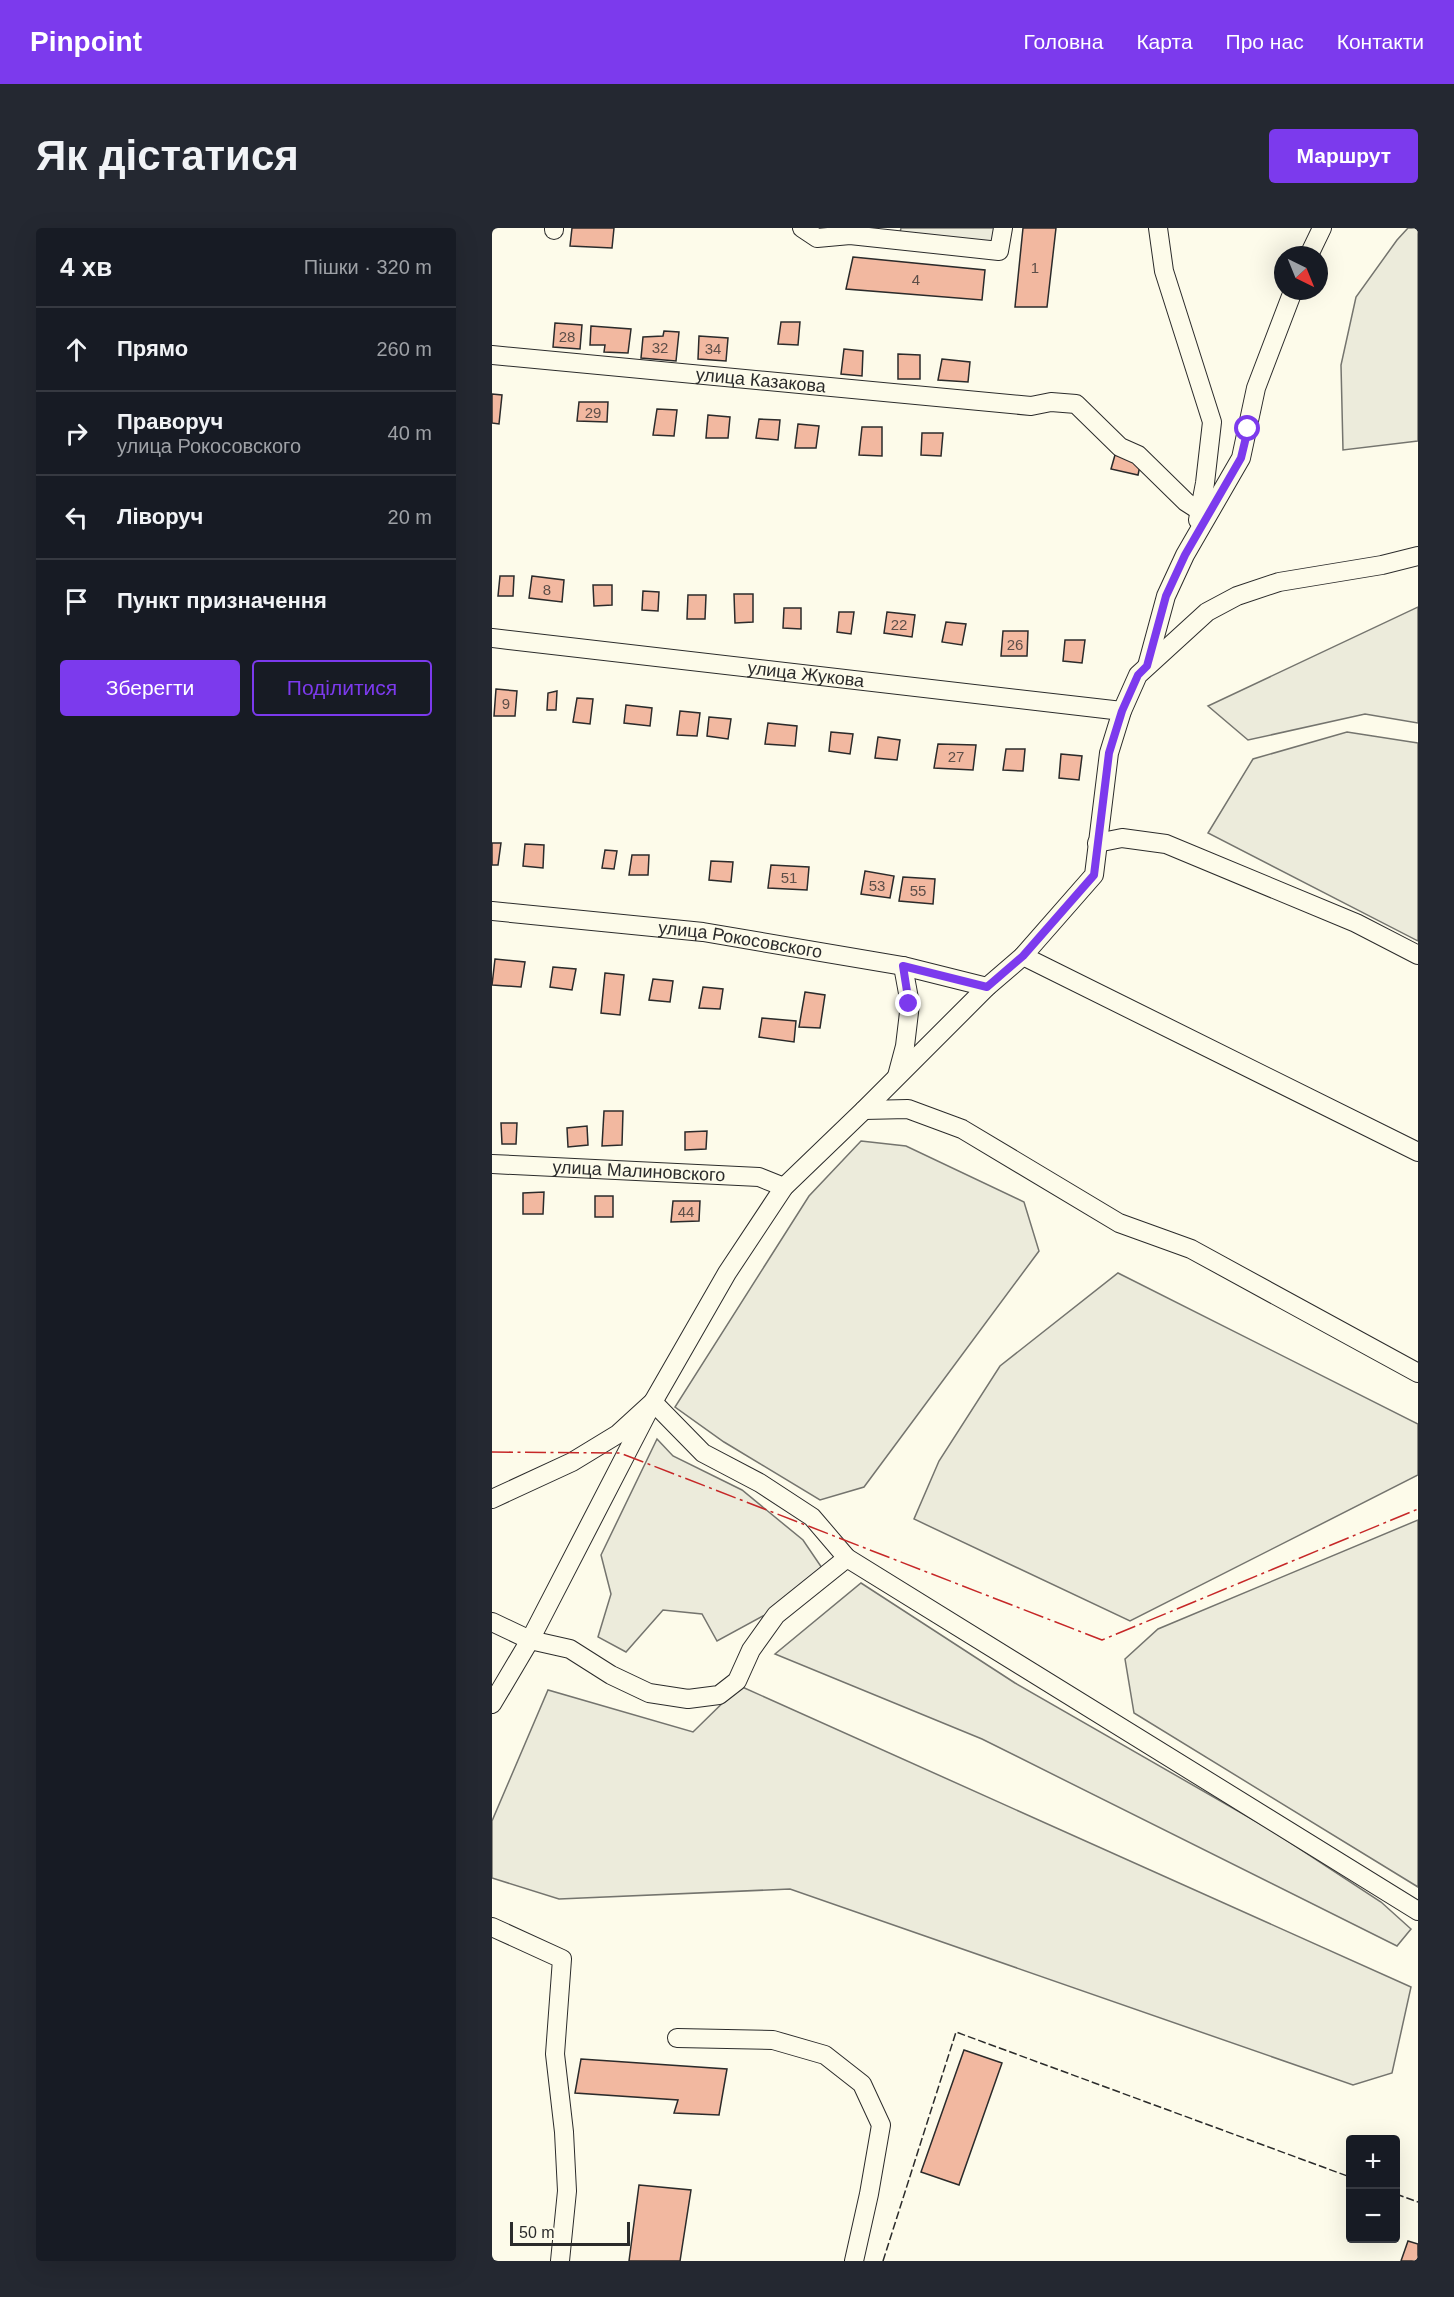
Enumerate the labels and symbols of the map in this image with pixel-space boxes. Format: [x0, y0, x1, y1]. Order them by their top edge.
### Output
north arrow [1274, 246, 1328, 300]
house number: 1 [1031, 259, 1039, 276]
house number: 4 [912, 271, 920, 288]
house number: 28 [559, 328, 575, 345]
house number: 32 [652, 339, 668, 356]
house number: 34 [705, 340, 721, 357]
street label: улица Казакова [695, 364, 828, 397]
house number: 29 [585, 404, 601, 421]
route start [1234, 415, 1260, 441]
house number: 8 [543, 581, 551, 598]
house number: 22 [891, 616, 907, 633]
house number: 26 [1007, 636, 1023, 653]
street label: улица Жукова [746, 658, 866, 691]
house number: 9 [502, 695, 510, 712]
house number: 27 [948, 748, 964, 765]
house number: 51 [781, 869, 797, 886]
house number: 53 [869, 877, 885, 894]
house number: 55 [910, 882, 926, 899]
street label: улица Рокосовского [657, 918, 824, 962]
route end [895, 990, 921, 1016]
street label: улица Малиновского [552, 1157, 726, 1185]
house number: 44 [678, 1203, 694, 1220]
scale bar [510, 2219, 630, 2246]

